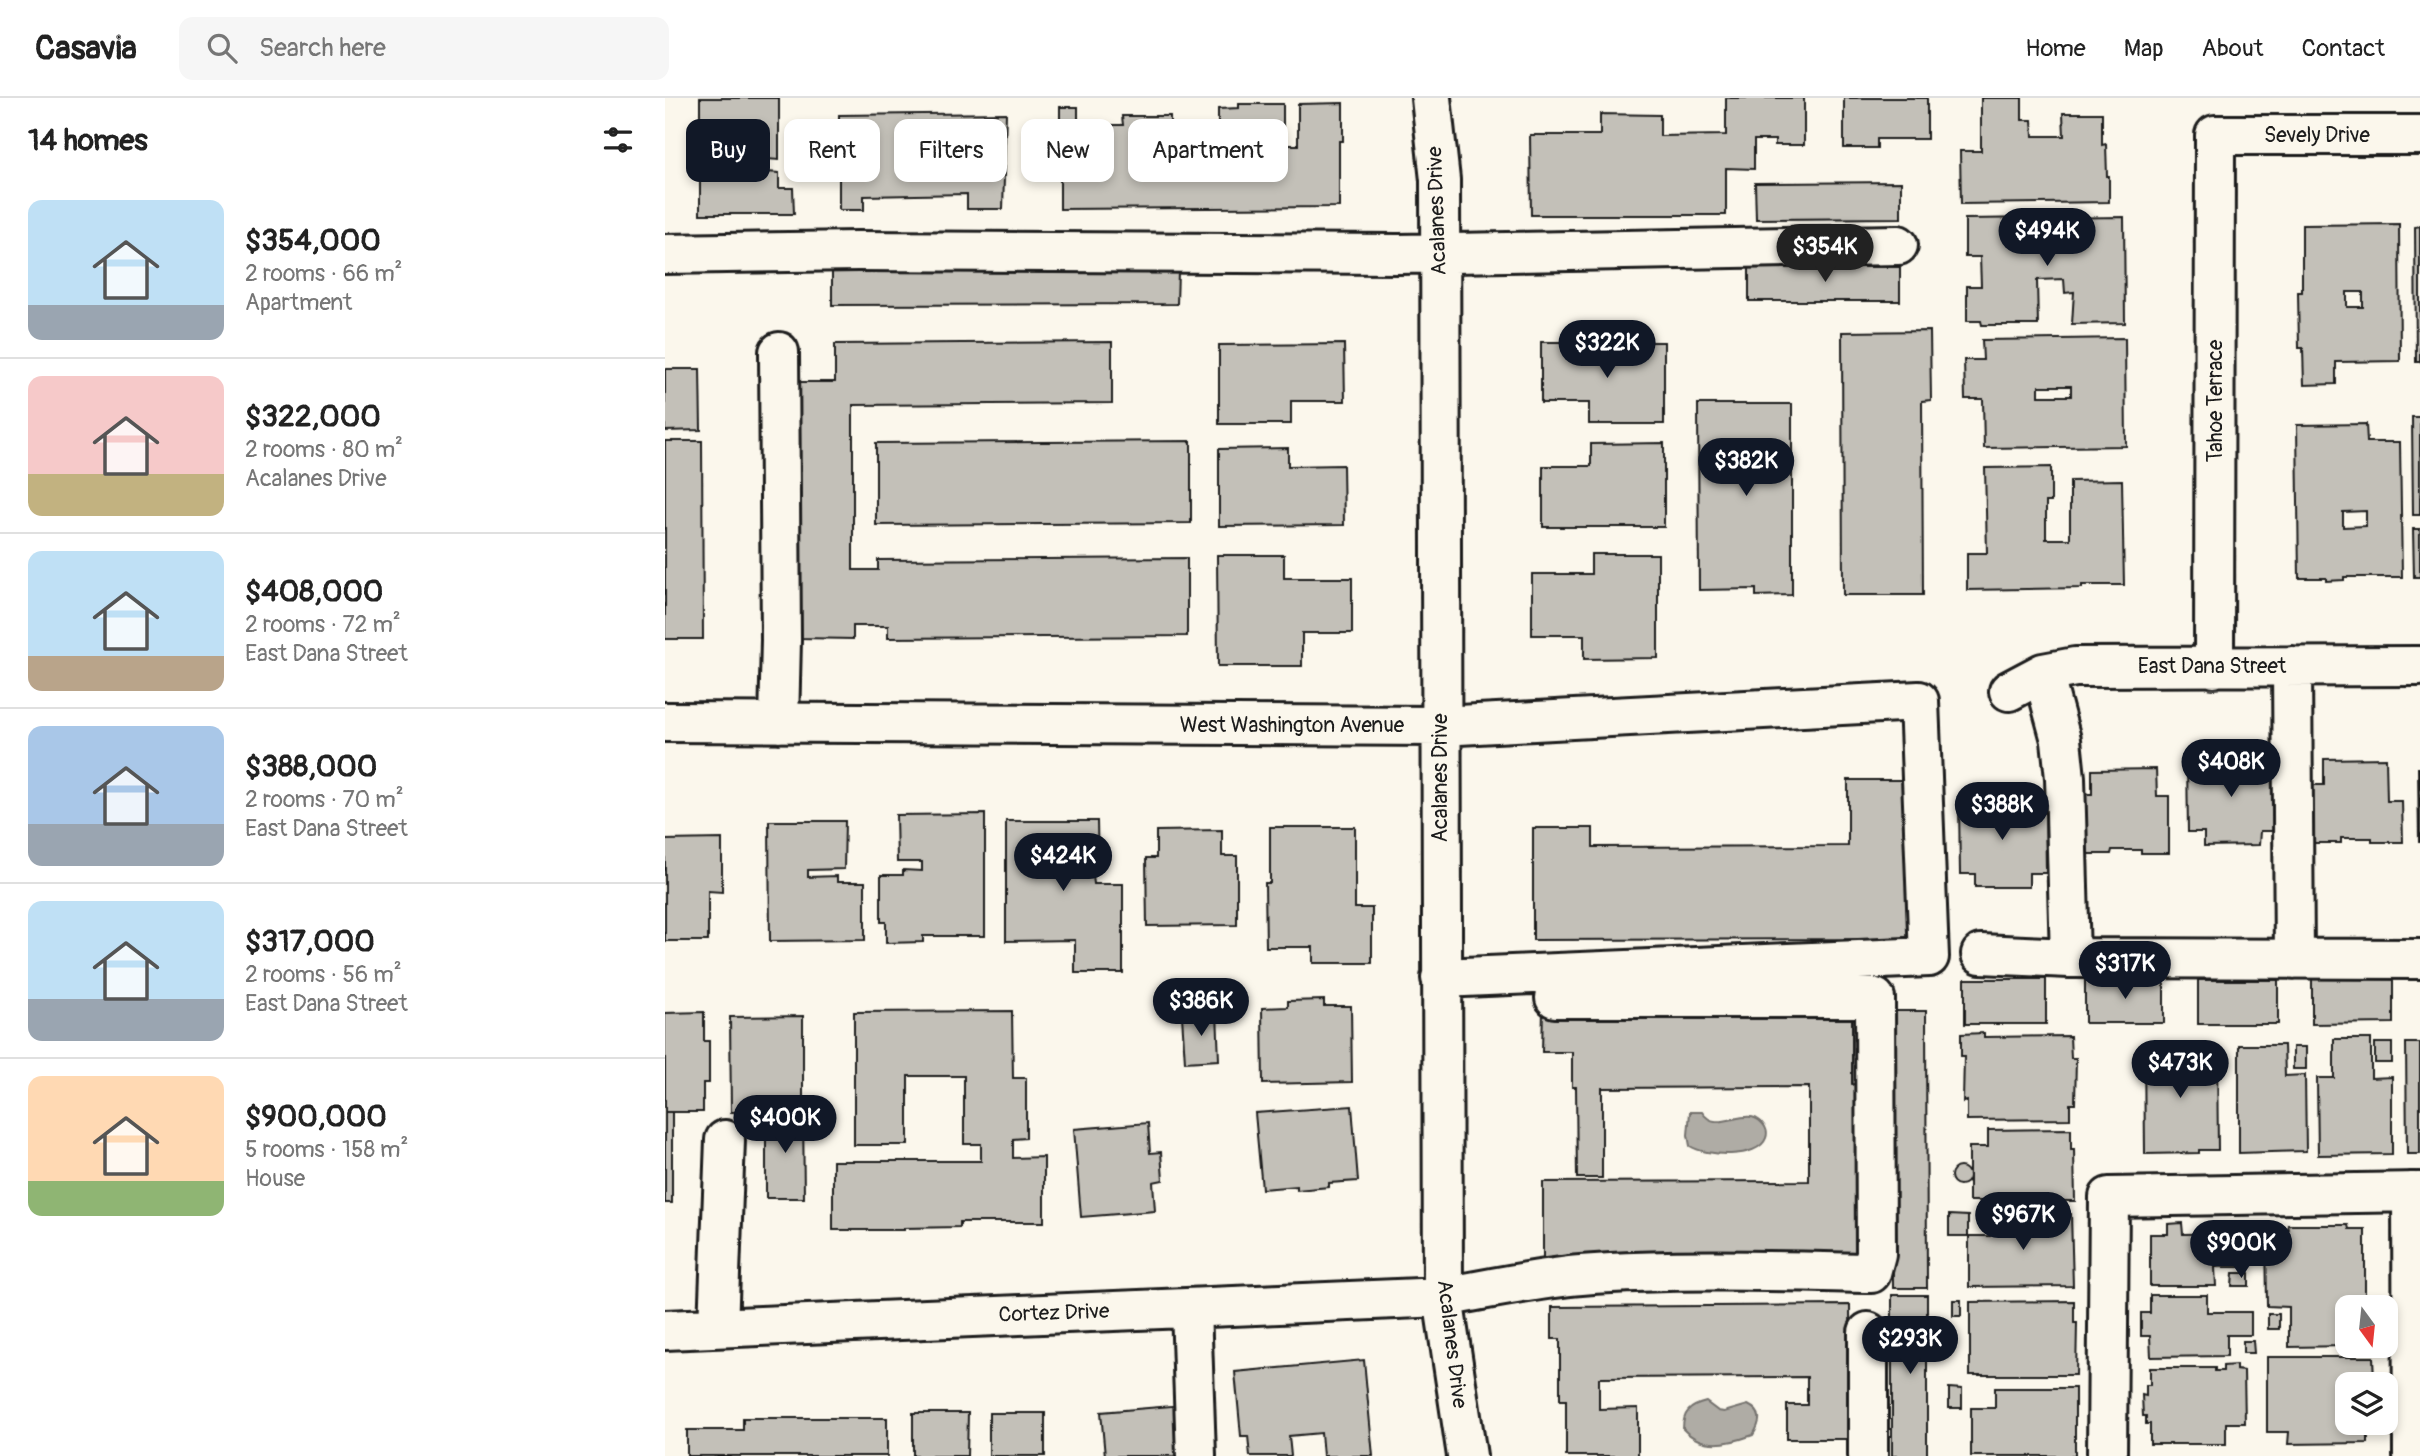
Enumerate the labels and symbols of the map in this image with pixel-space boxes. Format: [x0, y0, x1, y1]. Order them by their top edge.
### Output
street label: Sevely Drive [2264, 122, 2371, 149]
street label: Acalanes Drive [1421, 145, 1453, 276]
pin: $494K [1998, 208, 2096, 268]
pin: $354K [1776, 225, 1874, 284]
pin: $322K [1558, 320, 1656, 380]
street label: Tahoe Terrace [2202, 339, 2229, 462]
pin: $382K [1697, 438, 1795, 498]
street label: East Dana Street [2138, 653, 2287, 680]
street label: West Washington Avenue [1180, 712, 1405, 739]
street label: Acalanes Drive [1427, 713, 1454, 843]
pin: $408K [2182, 740, 2280, 799]
pin: $388K [1953, 782, 2051, 842]
pin: $424K [1014, 834, 1112, 893]
pin: $317K [2076, 942, 2174, 1001]
pin: $386K [1152, 978, 1250, 1038]
pin: $473K [2131, 1040, 2229, 1100]
pin: $400K [736, 1096, 834, 1155]
pin: $967K [1974, 1192, 2072, 1252]
pin: $900K [2192, 1220, 2290, 1280]
street label: Acalanes Drive [1431, 1278, 1473, 1410]
north arrow [2335, 1295, 2397, 1358]
street label: Cortez Drive [998, 1298, 1111, 1328]
pin: $293K [1861, 1316, 1959, 1376]

